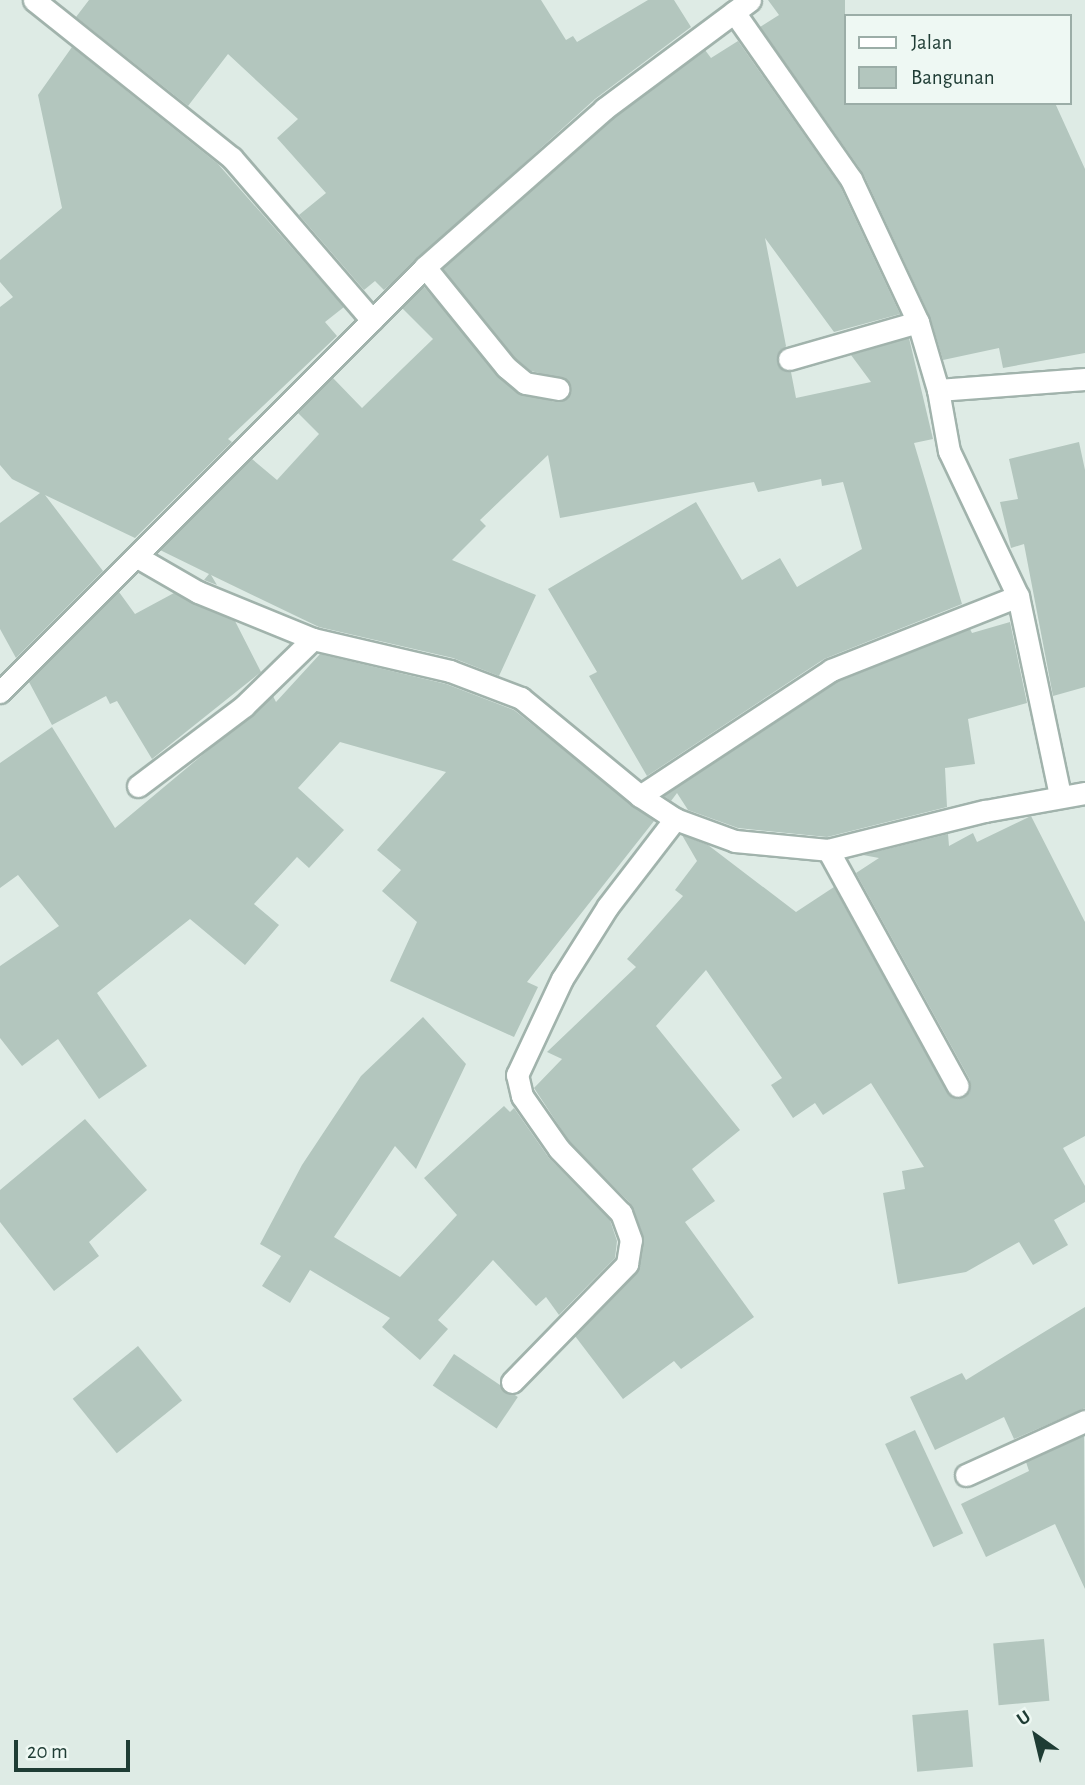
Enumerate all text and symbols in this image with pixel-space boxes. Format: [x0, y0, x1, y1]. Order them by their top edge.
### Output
legend [844, 14, 1071, 105]
text: Jalan [911, 32, 952, 53]
text: Bangunan [911, 67, 995, 88]
north arrow [1001, 1701, 1071, 1771]
text: U [1014, 1707, 1034, 1729]
scale bar [18, 1726, 133, 1770]
text: 20 m [27, 1741, 68, 1762]

